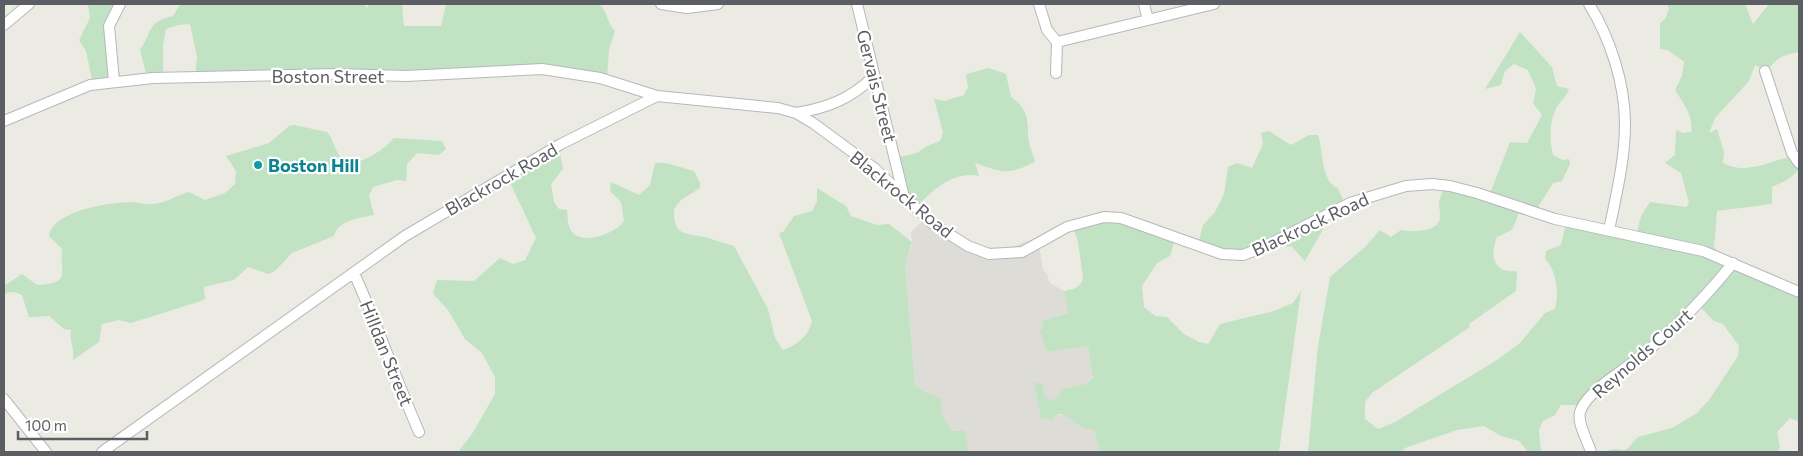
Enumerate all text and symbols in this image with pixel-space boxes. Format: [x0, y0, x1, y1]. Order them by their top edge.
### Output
street label: Gervais Street [852, 27, 902, 145]
street label: Boston Street [272, 65, 384, 87]
street label: Blackrock Road [441, 138, 561, 220]
street label: Blackrock Road [846, 146, 958, 242]
place label: Boston Hill [268, 154, 359, 176]
marker: Boston Hill [252, 159, 264, 171]
street label: Blackrock Road [1248, 187, 1372, 261]
street label: Hilldan Street [356, 297, 418, 409]
street label: Reynolds Court [1587, 304, 1697, 402]
scale bar [18, 408, 146, 440]
text: 100 m [25, 416, 67, 434]

